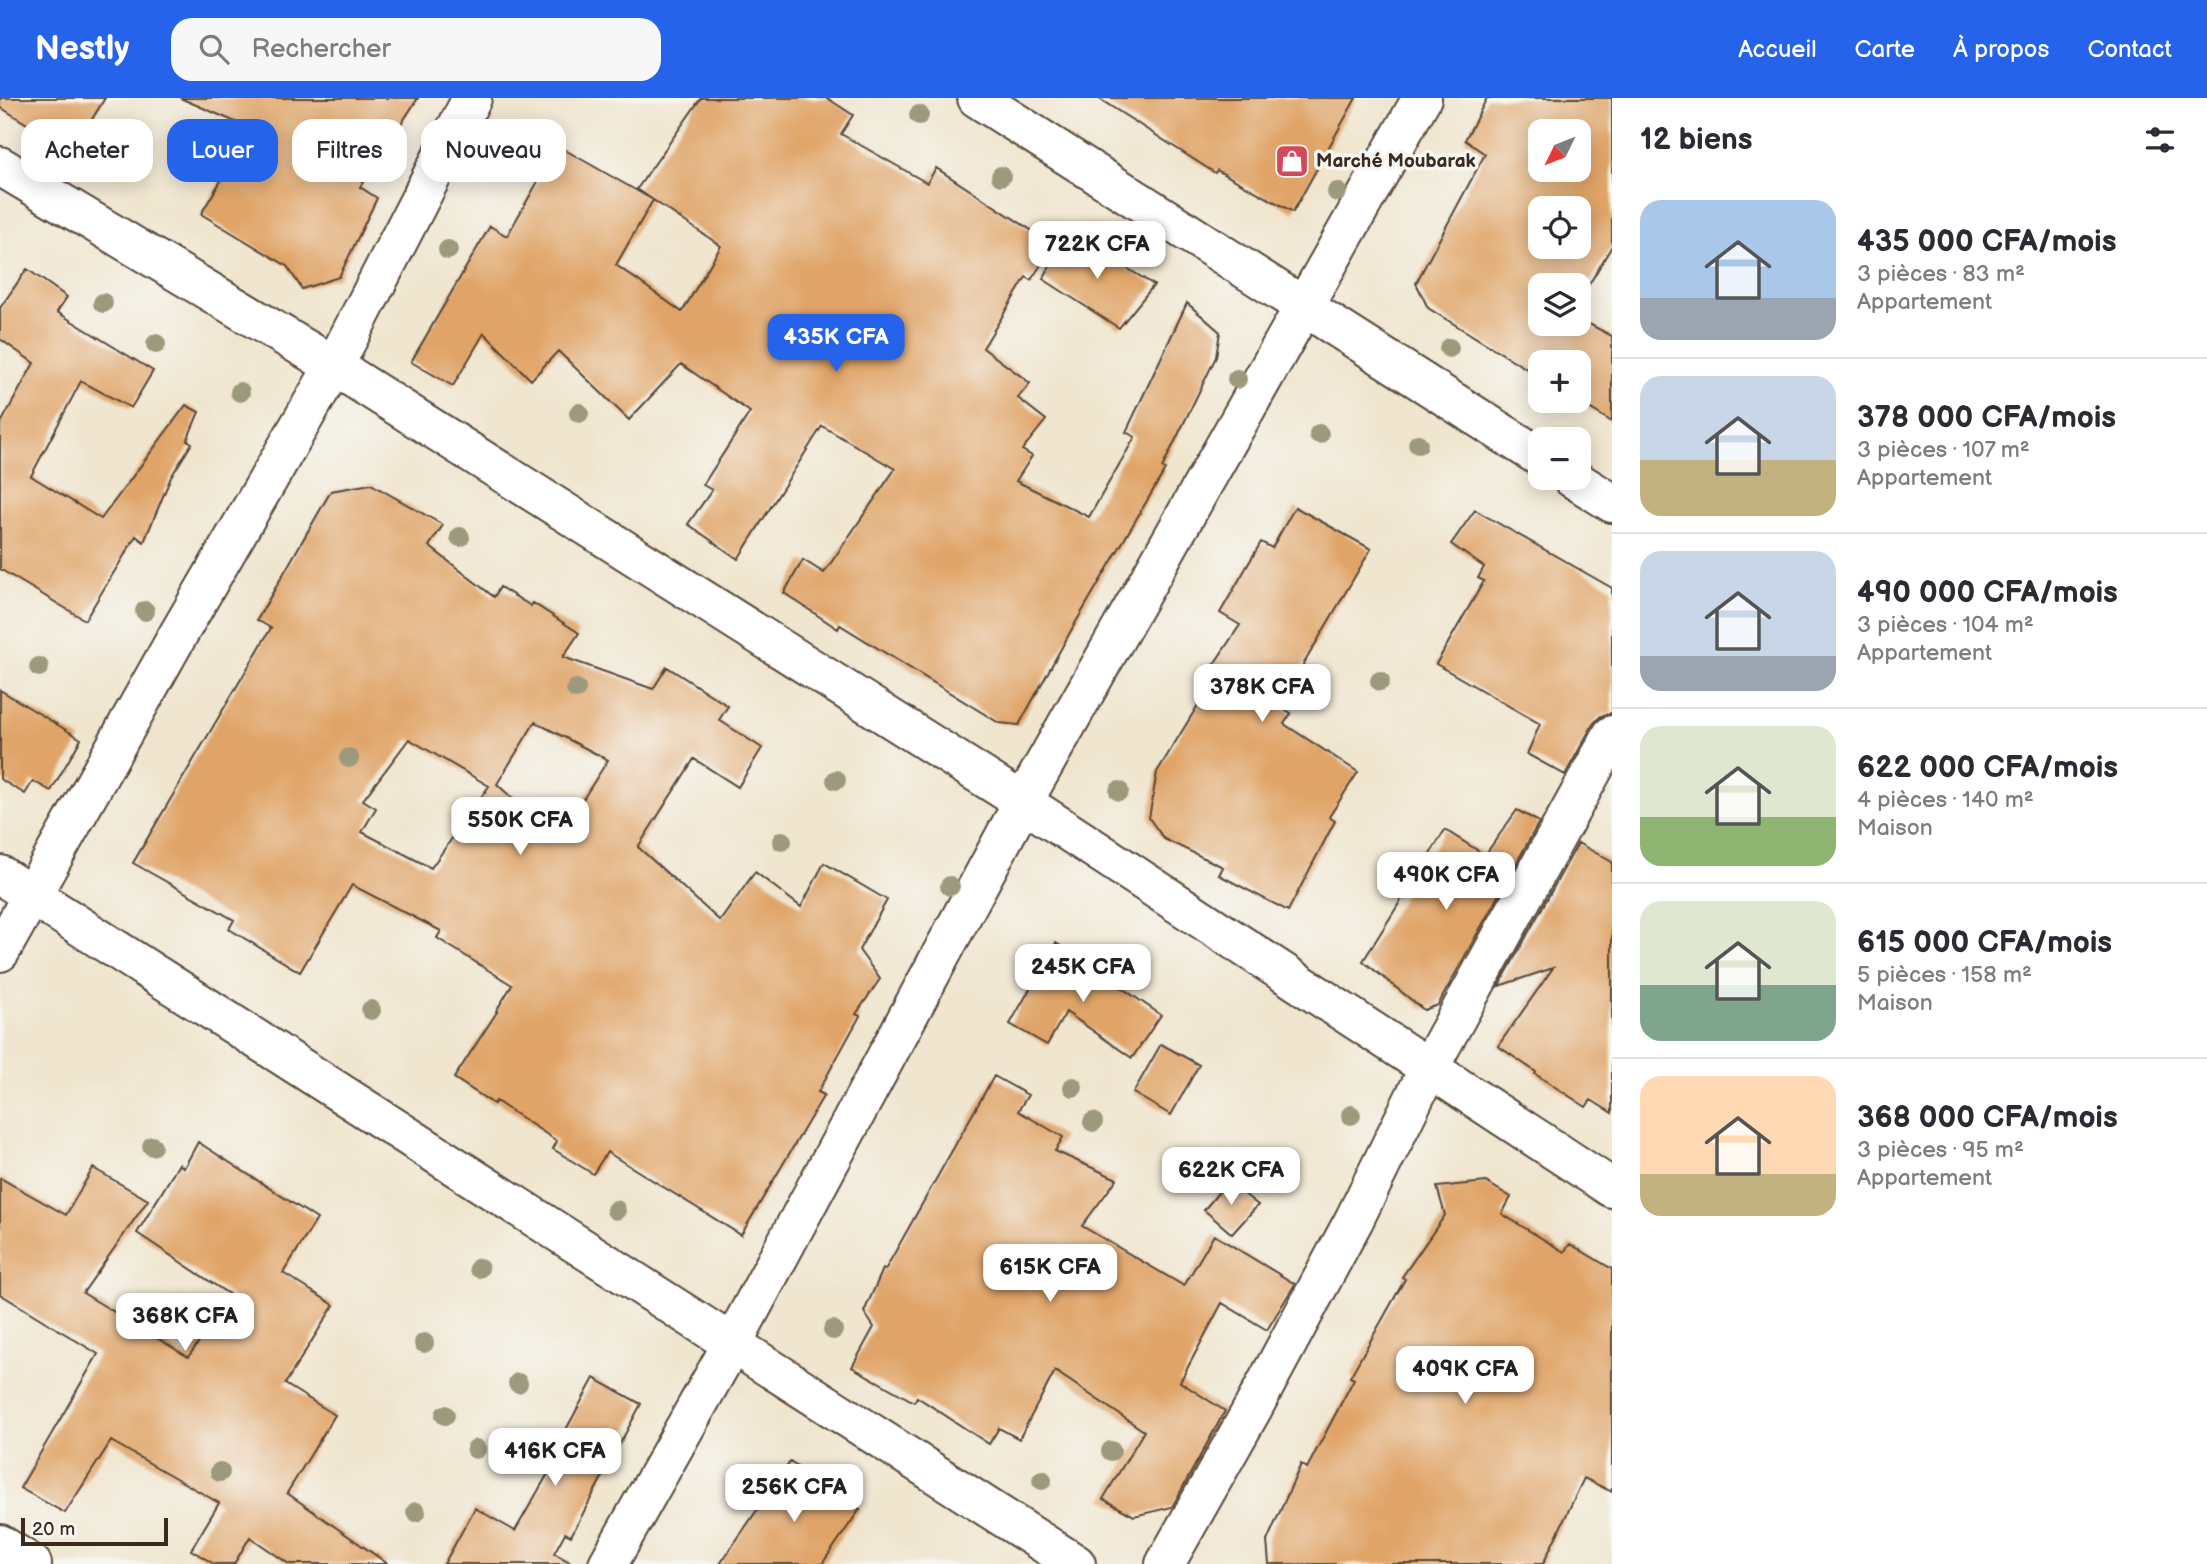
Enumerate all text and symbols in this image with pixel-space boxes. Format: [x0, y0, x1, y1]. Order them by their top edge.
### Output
search box [171, 18, 661, 81]
text: Nestly [35, 29, 129, 69]
icon: search [195, 30, 233, 68]
text: Rechercher [251, 34, 391, 65]
text: Accueil [1738, 35, 1817, 64]
text: Carte [1855, 35, 1915, 64]
text: À propos [1953, 35, 2049, 64]
text: Contact [2087, 35, 2172, 64]
chip: Acheter [21, 119, 153, 182]
chip: Louer [167, 119, 278, 182]
chip: Filtres [292, 119, 407, 182]
chip: Nouveau [421, 119, 566, 182]
north arrow [1528, 119, 1591, 182]
map controls [1528, 119, 1591, 490]
icon: filters [2141, 121, 2179, 159]
text: 12 biens [1640, 122, 1752, 158]
shop icon: Marché Moubarak [1273, 142, 1311, 180]
place label: Marché Moubarak [1316, 150, 1476, 173]
button: locate [1528, 196, 1591, 259]
pin: 722K CFA [1025, 222, 1169, 281]
text: 435 000 CFA/mois [1857, 224, 2116, 260]
icon: home [1696, 228, 1780, 312]
text: 722K CFA [1045, 230, 1149, 258]
text: 3 pièces · 83 m² [1857, 260, 2025, 288]
button: layers [1528, 273, 1591, 336]
text: Appartement [1857, 288, 1992, 316]
pin: 435K CFA [764, 314, 908, 374]
text: 435K CFA [784, 323, 888, 351]
button: + [1528, 350, 1591, 413]
text: 378 000 CFA/mois [1857, 400, 2116, 436]
icon: home [1696, 404, 1780, 488]
button: − [1528, 427, 1591, 490]
text: 3 pièces · 107 m² [1857, 436, 2030, 464]
text: Appartement [1857, 464, 1992, 492]
text: 490 000 CFA/mois [1857, 575, 2118, 611]
icon: home [1696, 579, 1780, 663]
text: 3 pièces · 104 m² [1857, 611, 2034, 639]
text: Appartement [1857, 639, 1992, 667]
pin: 378K CFA [1190, 664, 1334, 724]
text: 378K CFA [1210, 673, 1314, 701]
text: 622 000 CFA/mois [1857, 750, 2118, 786]
icon: home [1696, 754, 1780, 838]
text: 4 pièces · 140 m² [1857, 786, 2034, 814]
pin: 550K CFA [448, 798, 592, 857]
text: 550K CFA [467, 806, 573, 834]
text: Maison [1857, 814, 1933, 842]
pin: 490K CFA [1374, 852, 1518, 912]
text: 490K CFA [1393, 861, 1499, 889]
text: 615 000 CFA/mois [1857, 925, 2112, 961]
icon: home [1696, 929, 1780, 1013]
pin: 245K CFA [1011, 944, 1155, 1004]
text: 245K CFA [1031, 953, 1135, 981]
text: 5 pièces · 158 m² [1857, 961, 2032, 989]
text: Maison [1857, 989, 1933, 1017]
text: 368 000 CFA/mois [1857, 1100, 2118, 1136]
icon: home [1696, 1104, 1780, 1188]
text: 3 pièces · 95 m² [1857, 1136, 2024, 1164]
pin: 622K CFA [1159, 1148, 1303, 1207]
text: 622K CFA [1178, 1156, 1284, 1184]
text: Appartement [1857, 1164, 1992, 1192]
pin: 615K CFA [978, 1244, 1122, 1304]
text: 615K CFA [999, 1253, 1101, 1281]
pin: 368K CFA [113, 1294, 257, 1353]
text: 368K CFA [132, 1302, 238, 1330]
pin: 409K CFA [1393, 1346, 1537, 1406]
text: 409K CFA [1412, 1355, 1518, 1383]
pin: 416K CFA [483, 1428, 627, 1488]
text: 416K CFA [504, 1437, 606, 1465]
pin: 256K CFA [722, 1464, 866, 1524]
text: 256K CFA [741, 1473, 847, 1501]
scale bar [21, 1515, 168, 1547]
text: 20 m [32, 1518, 75, 1541]

